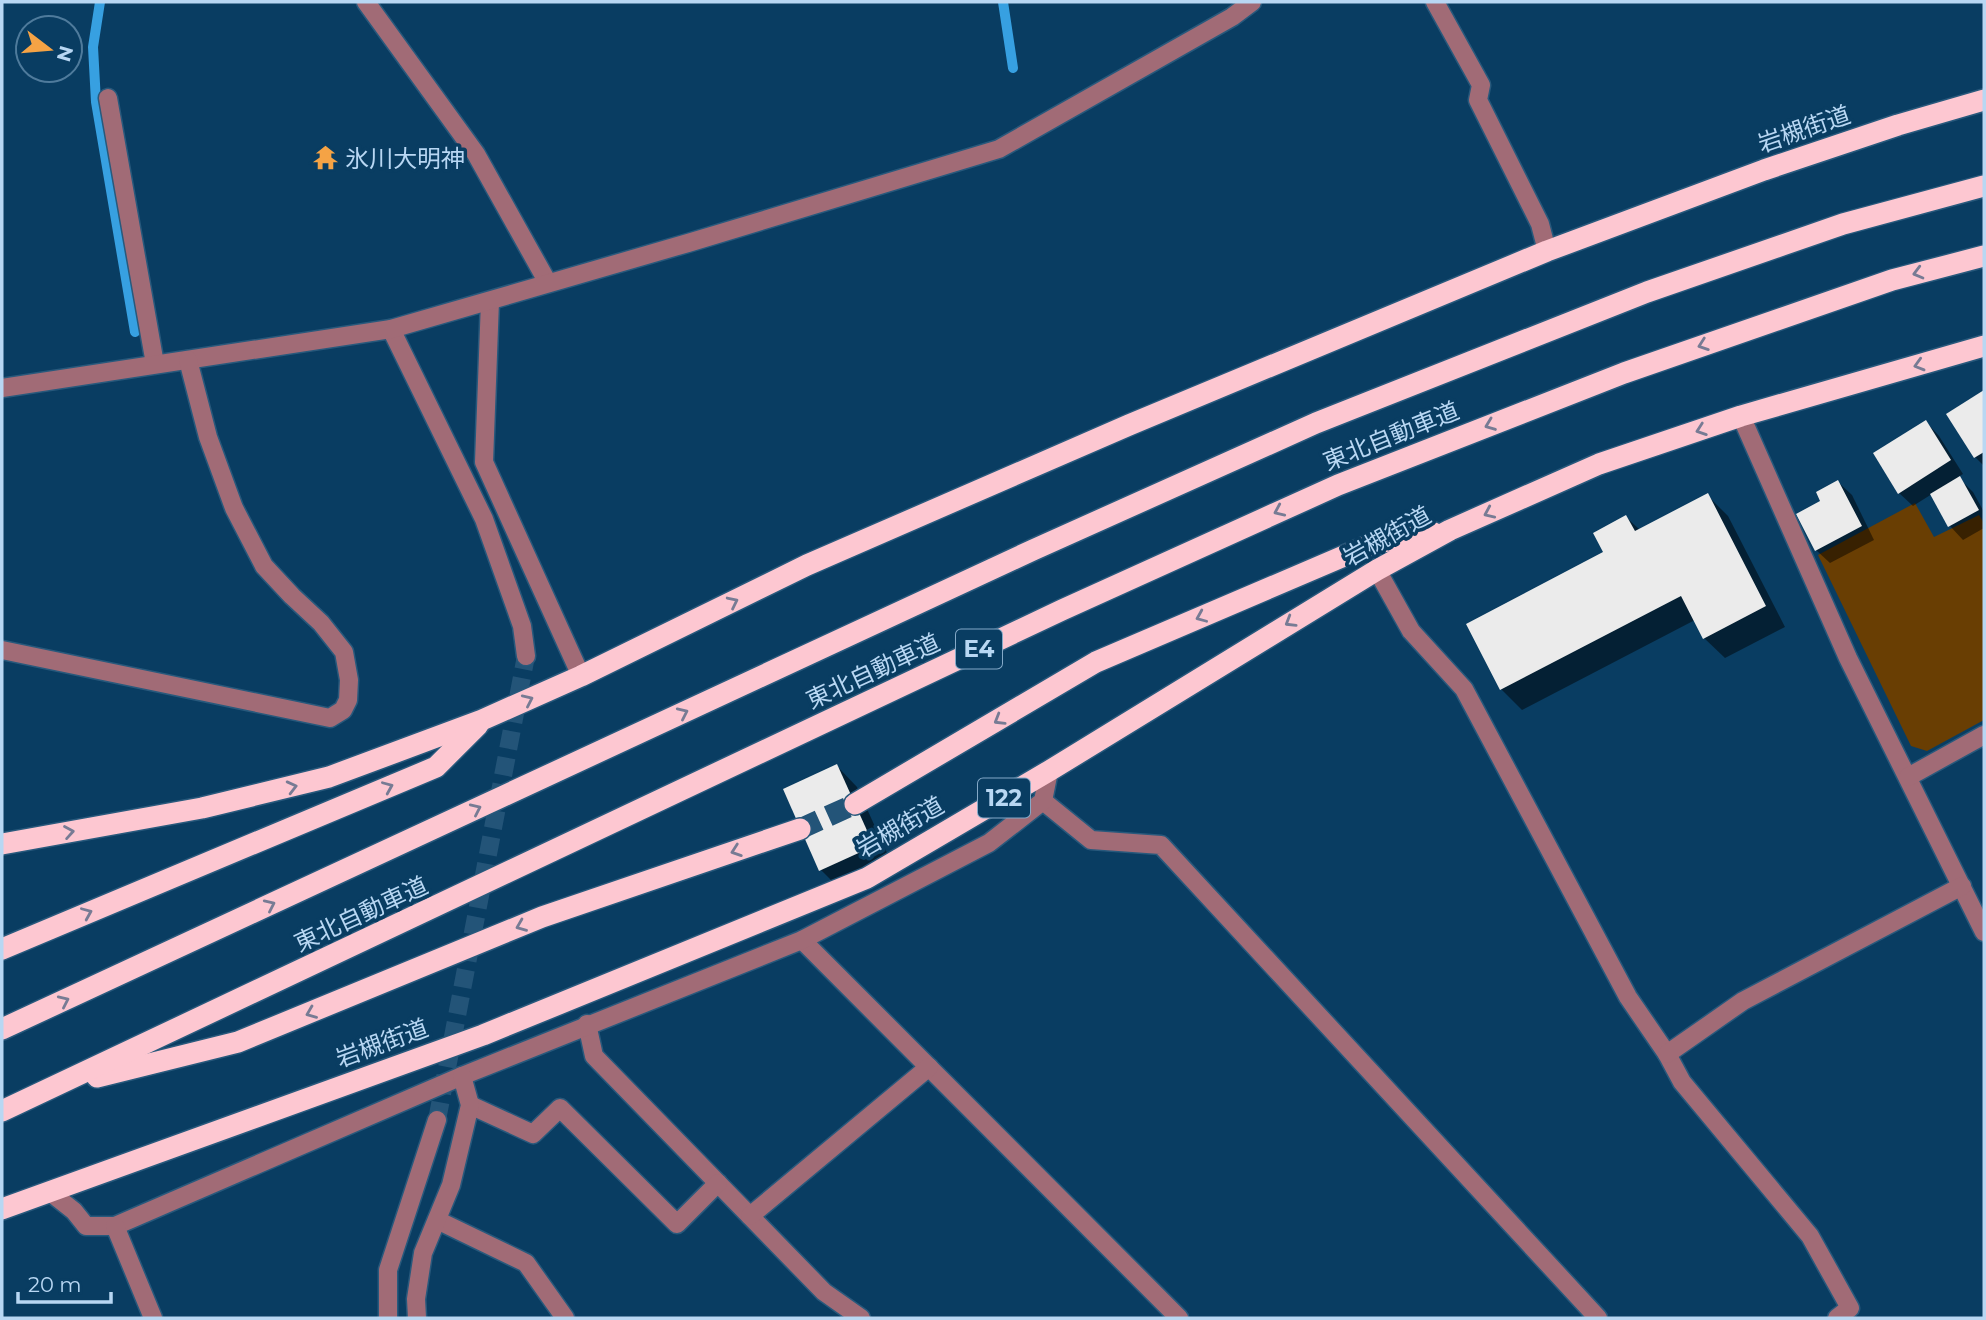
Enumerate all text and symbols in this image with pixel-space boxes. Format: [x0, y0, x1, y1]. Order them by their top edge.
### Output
north arrow [14, 14, 84, 84]
text: N [52, 43, 78, 64]
street label: 岩槻街道 [1754, 100, 1854, 158]
temple icon: 氷川大明神 [311, 144, 339, 172]
place label: 氷川大明神 [345, 144, 465, 173]
one-way arrow [1912, 265, 1924, 279]
one-way arrow [1697, 337, 1709, 351]
one-way arrow [1913, 357, 1925, 372]
street label: 東北自動車道 [1319, 396, 1463, 476]
one-way arrow [1484, 417, 1496, 431]
one-way arrow [1695, 422, 1707, 436]
street label: 岩槻街道 [1338, 500, 1436, 572]
one-way arrow [1274, 503, 1286, 517]
one-way arrow [1484, 505, 1496, 519]
one-way arrow [726, 596, 738, 610]
one-way arrow [1196, 609, 1209, 623]
one-way arrow [1284, 614, 1297, 627]
street label: 東北自動車道 [802, 627, 944, 715]
road number: E4 [956, 629, 1002, 668]
one-way arrow [521, 694, 533, 708]
one-way arrow [675, 707, 688, 721]
one-way arrow [994, 711, 1007, 724]
road number: 122 [978, 778, 1030, 818]
one-way arrow [286, 780, 298, 795]
one-way arrow [380, 781, 393, 795]
street label: 岩槻街道 [851, 790, 949, 864]
one-way arrow [469, 803, 481, 817]
one-way arrow [63, 825, 75, 840]
one-way arrow [730, 843, 742, 857]
street label: 東北自動車道 [290, 870, 432, 958]
one-way arrow [263, 899, 275, 913]
one-way arrow [80, 907, 93, 921]
one-way arrow [516, 918, 528, 932]
one-way arrow [57, 995, 69, 1009]
one-way arrow [305, 1004, 317, 1018]
street label: 岩槻街道 [332, 1013, 432, 1073]
scale bar [18, 1260, 110, 1304]
text: 20 m [28, 1272, 82, 1297]

